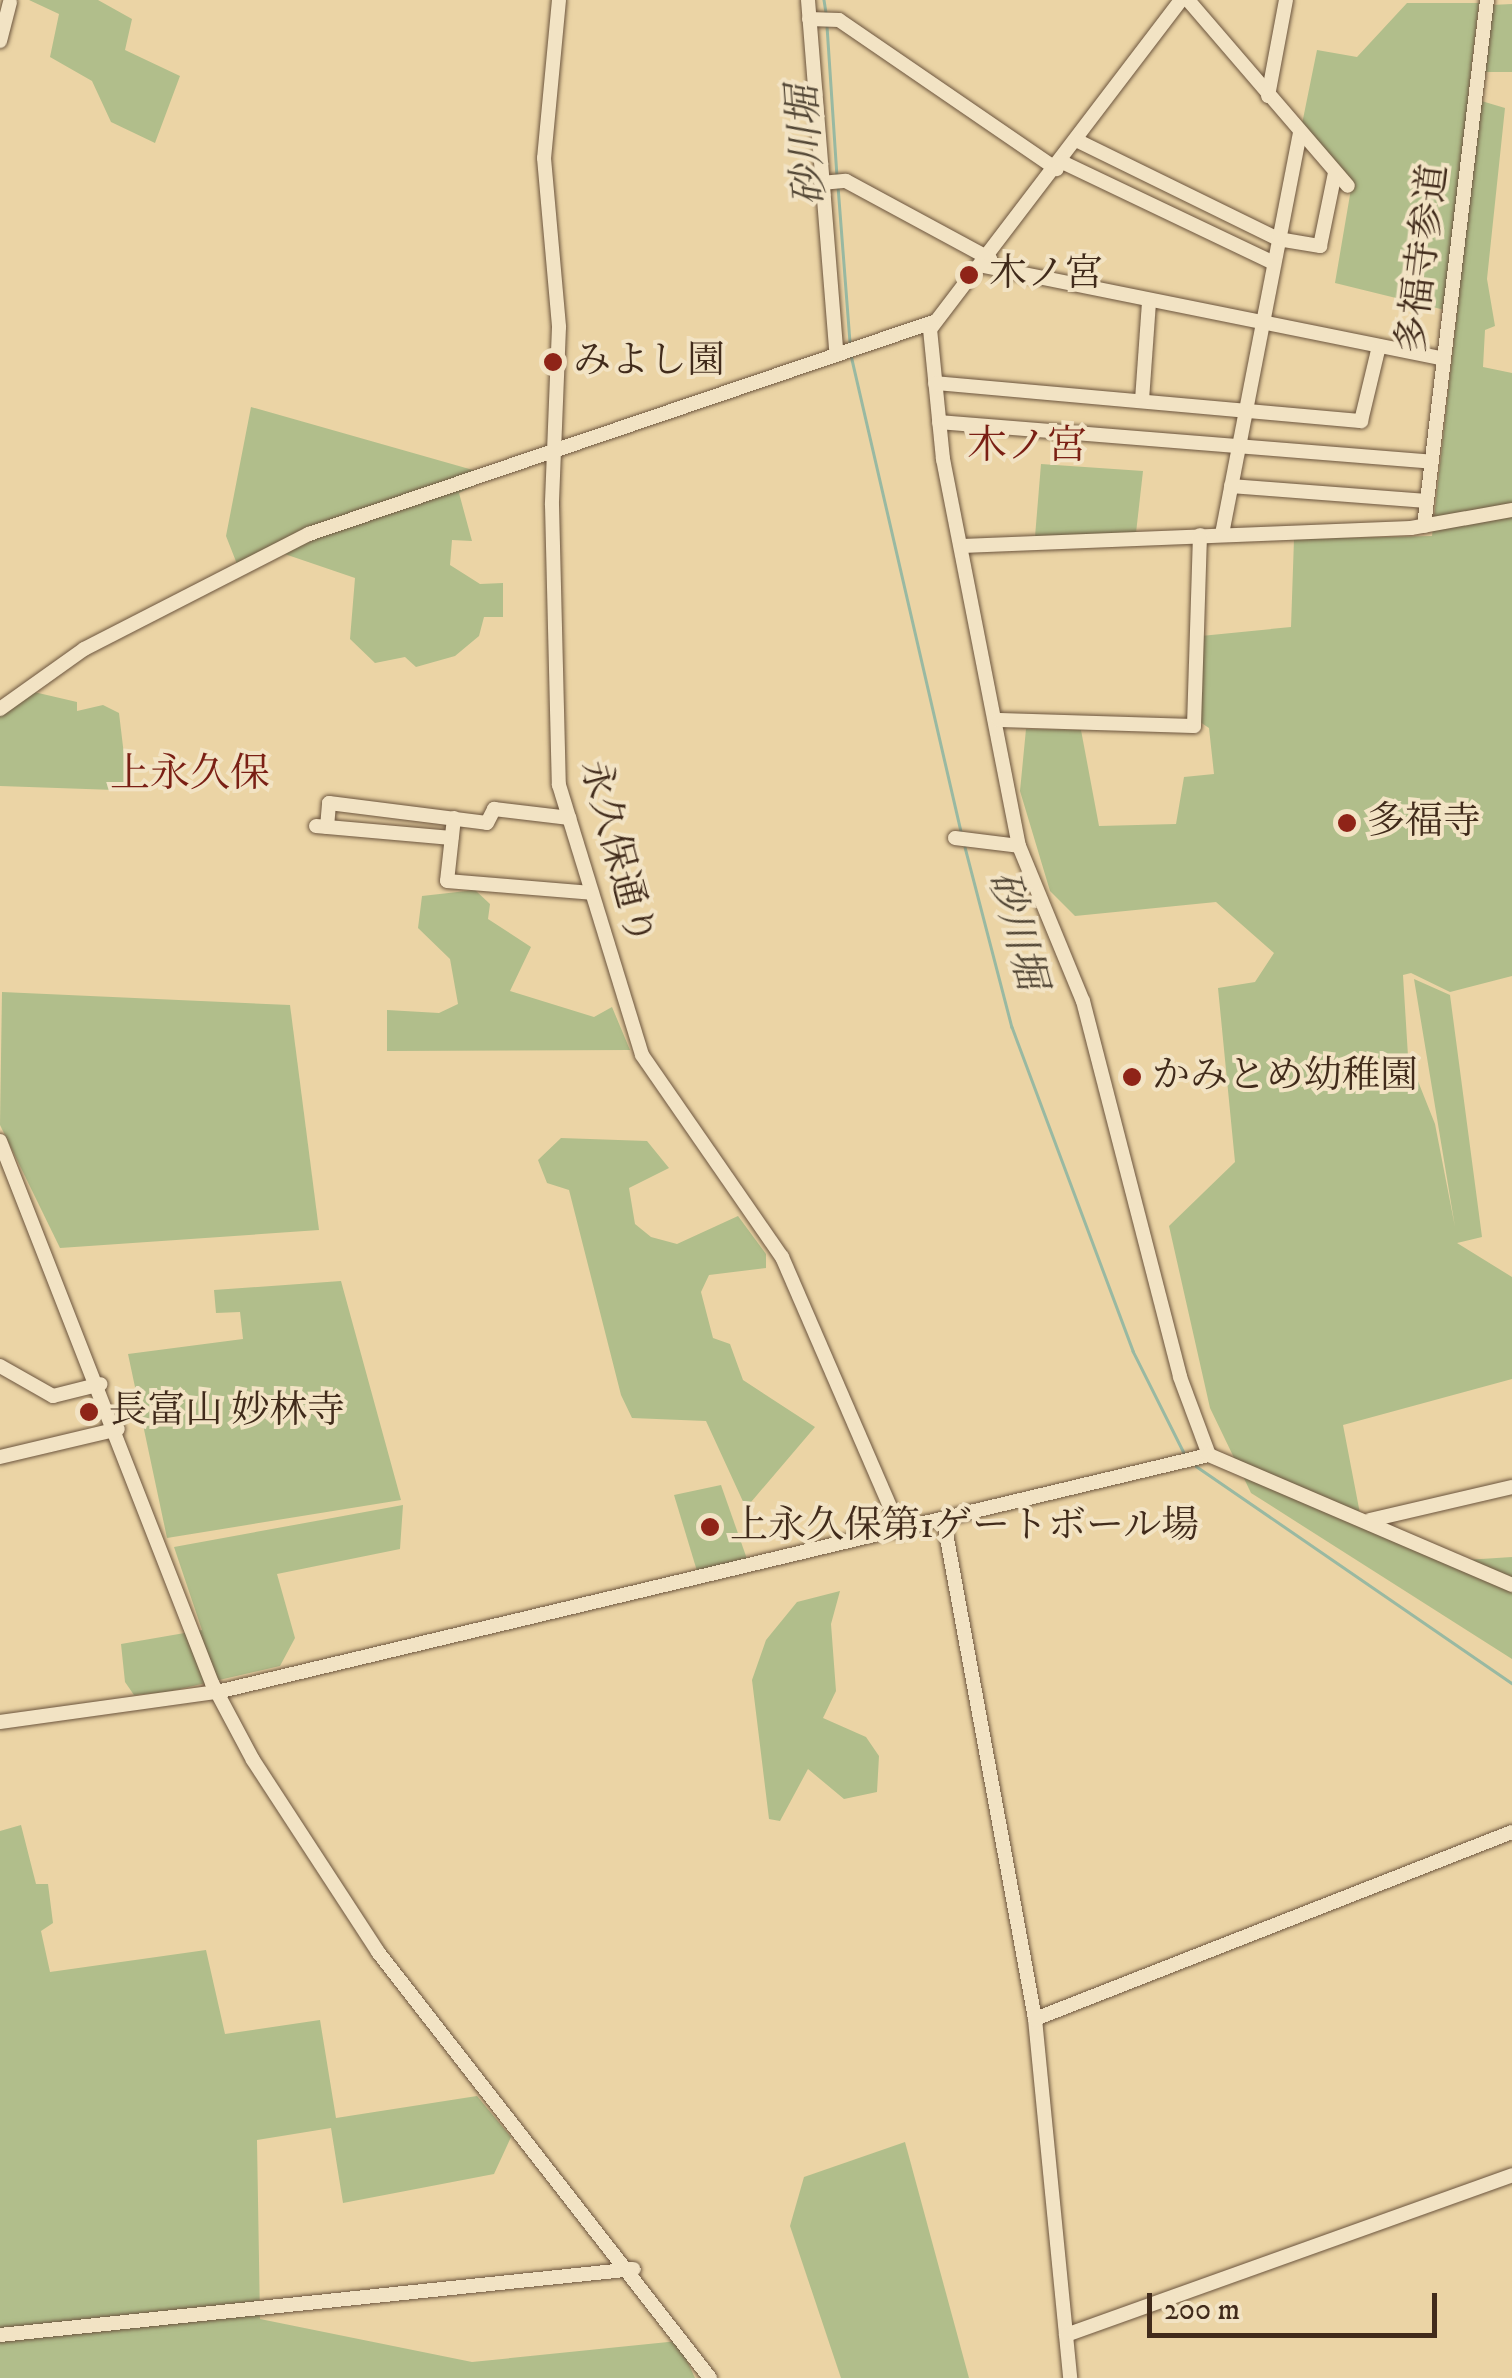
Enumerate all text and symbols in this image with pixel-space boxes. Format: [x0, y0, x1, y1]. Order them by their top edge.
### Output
water label: 砂川堀 [780, 84, 836, 208]
street label: 多福寺参道 [1390, 162, 1458, 356]
place label: 木ノ宮 [989, 252, 1103, 298]
marker: 木ノ宮 [958, 264, 980, 286]
place label: みよし園 [573, 339, 725, 385]
marker: みよし園 [542, 351, 564, 373]
district label: 木ノ宮 [967, 423, 1087, 471]
district label: 上永久保 [110, 751, 270, 799]
street label: 永久保通り [569, 755, 663, 951]
place label: 多福寺 [1367, 800, 1481, 846]
marker: 多福寺 [1336, 812, 1358, 834]
water label: 砂川堀 [977, 866, 1055, 994]
place label: かみとめ幼稚園 [1152, 1054, 1418, 1100]
marker: かみとめ幼稚園 [1121, 1066, 1143, 1088]
place label: 長富山 妙林寺 [109, 1389, 345, 1435]
marker: 長富山 妙林寺 [78, 1401, 100, 1423]
place label: 上永久保第1ゲートボール場 [730, 1504, 1200, 1550]
marker: 上永久保第1ゲートボール場 [699, 1516, 721, 1538]
scale bar [1152, 2273, 1442, 2335]
text: 200 m [1164, 2292, 1240, 2329]

